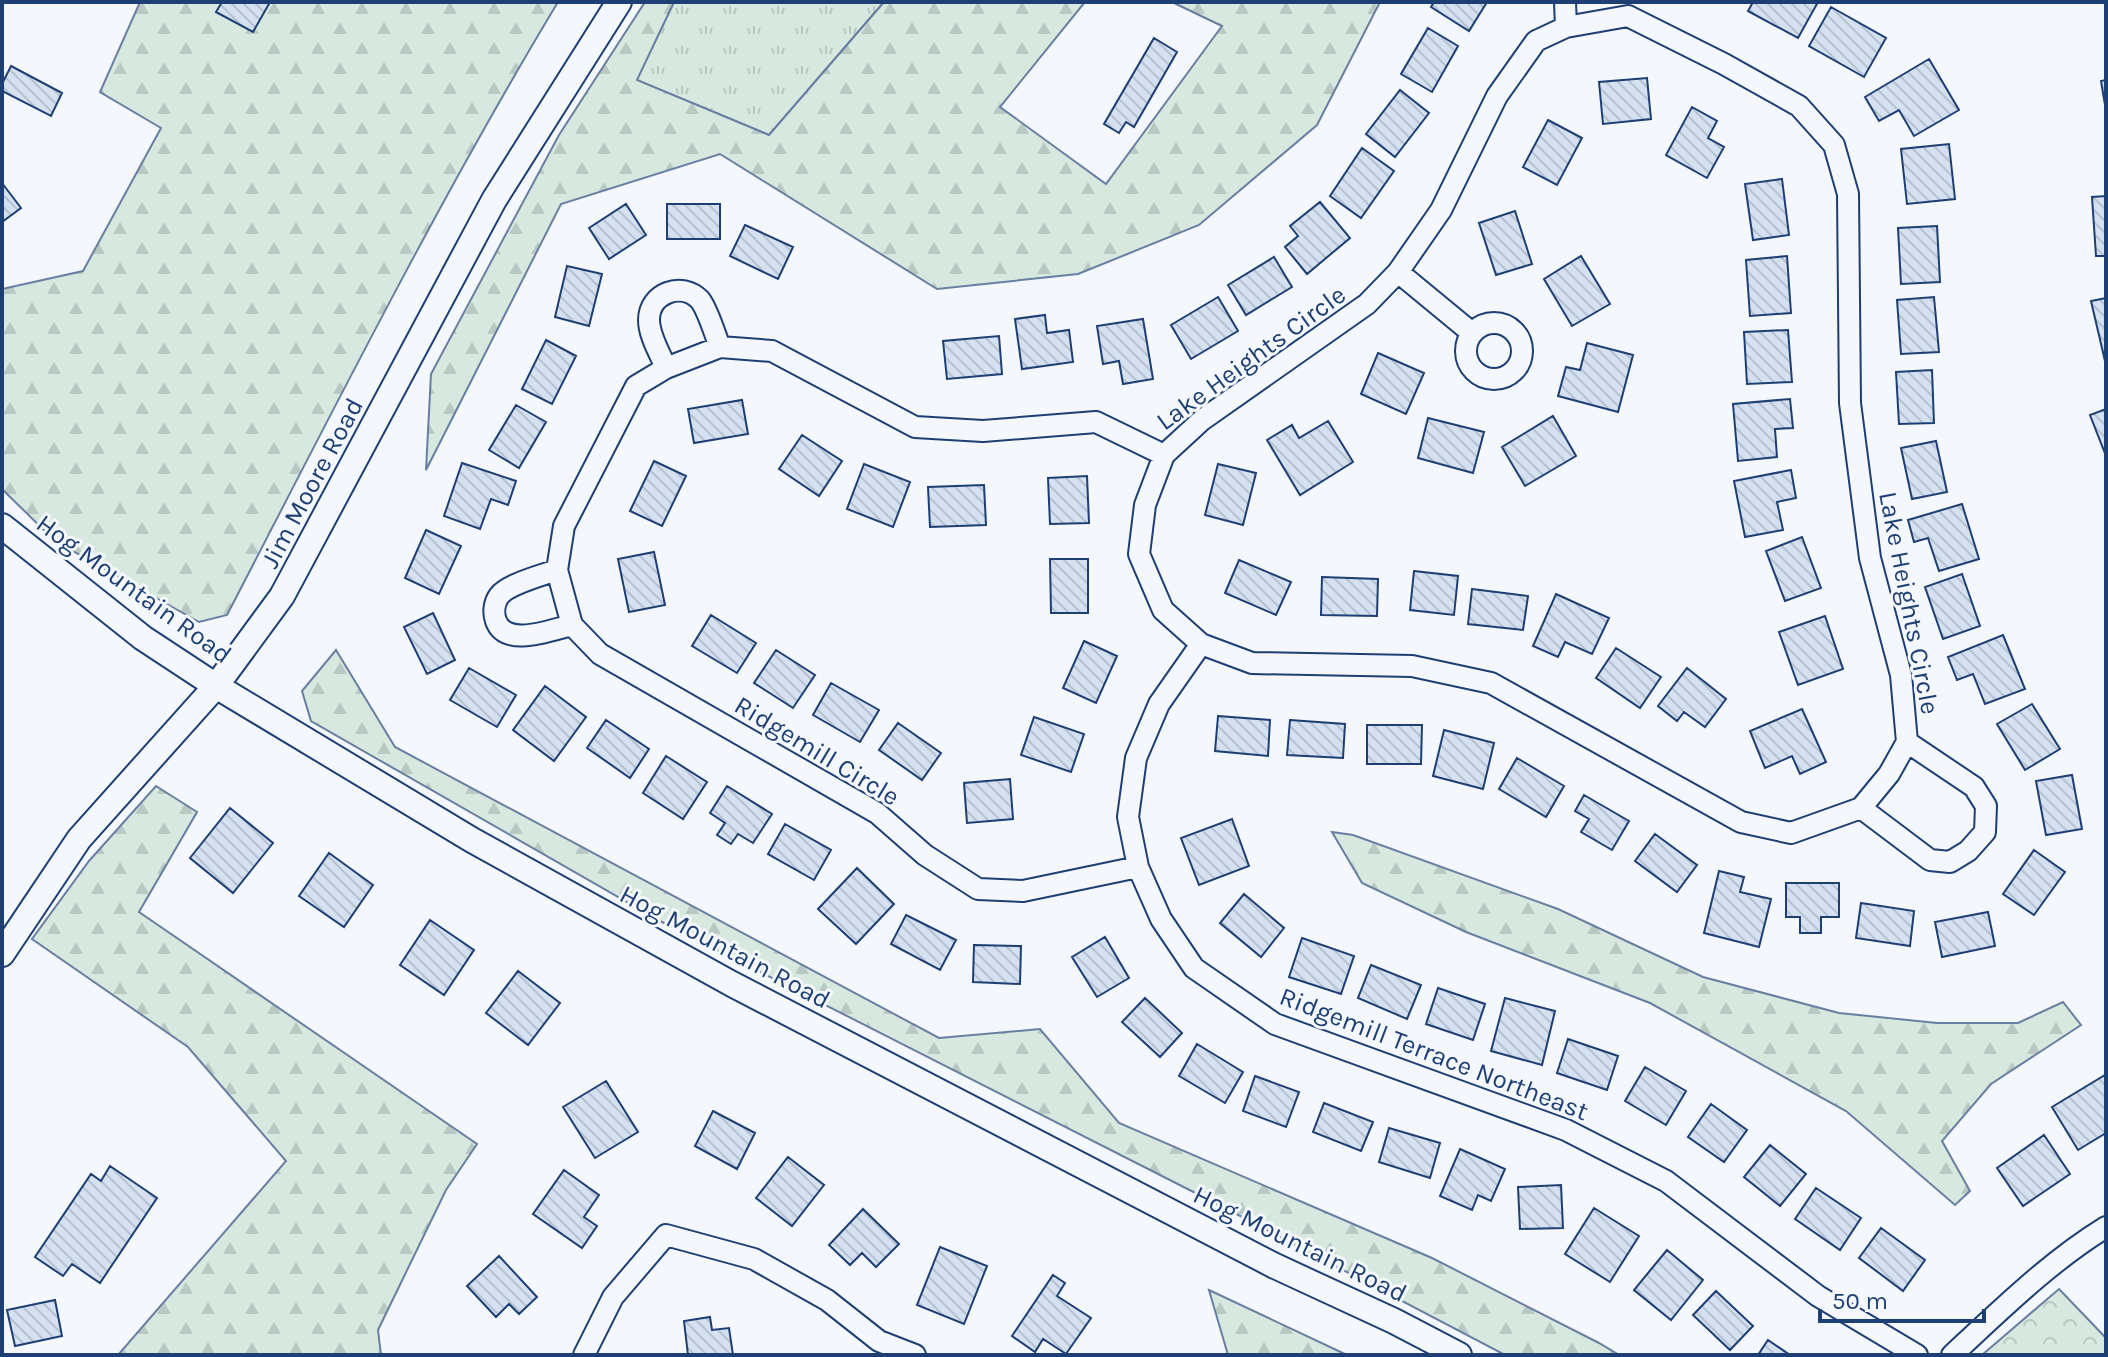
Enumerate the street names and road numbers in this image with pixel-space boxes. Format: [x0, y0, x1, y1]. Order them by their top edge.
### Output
street label: Lake Heights Circle [1150, 279, 1352, 437]
street label: Jim Moore Road [254, 393, 370, 573]
street label: Lake Heights Circle [1872, 489, 1946, 717]
street label: Hog Mountain Road [30, 508, 238, 670]
street label: Ridgemill Circle [729, 690, 905, 812]
street label: Hog Mountain Road [615, 878, 835, 1016]
street label: Ridgemill Terrace Northeast [1275, 981, 1593, 1127]
street label: Hog Mountain Road [1188, 1179, 1412, 1309]

